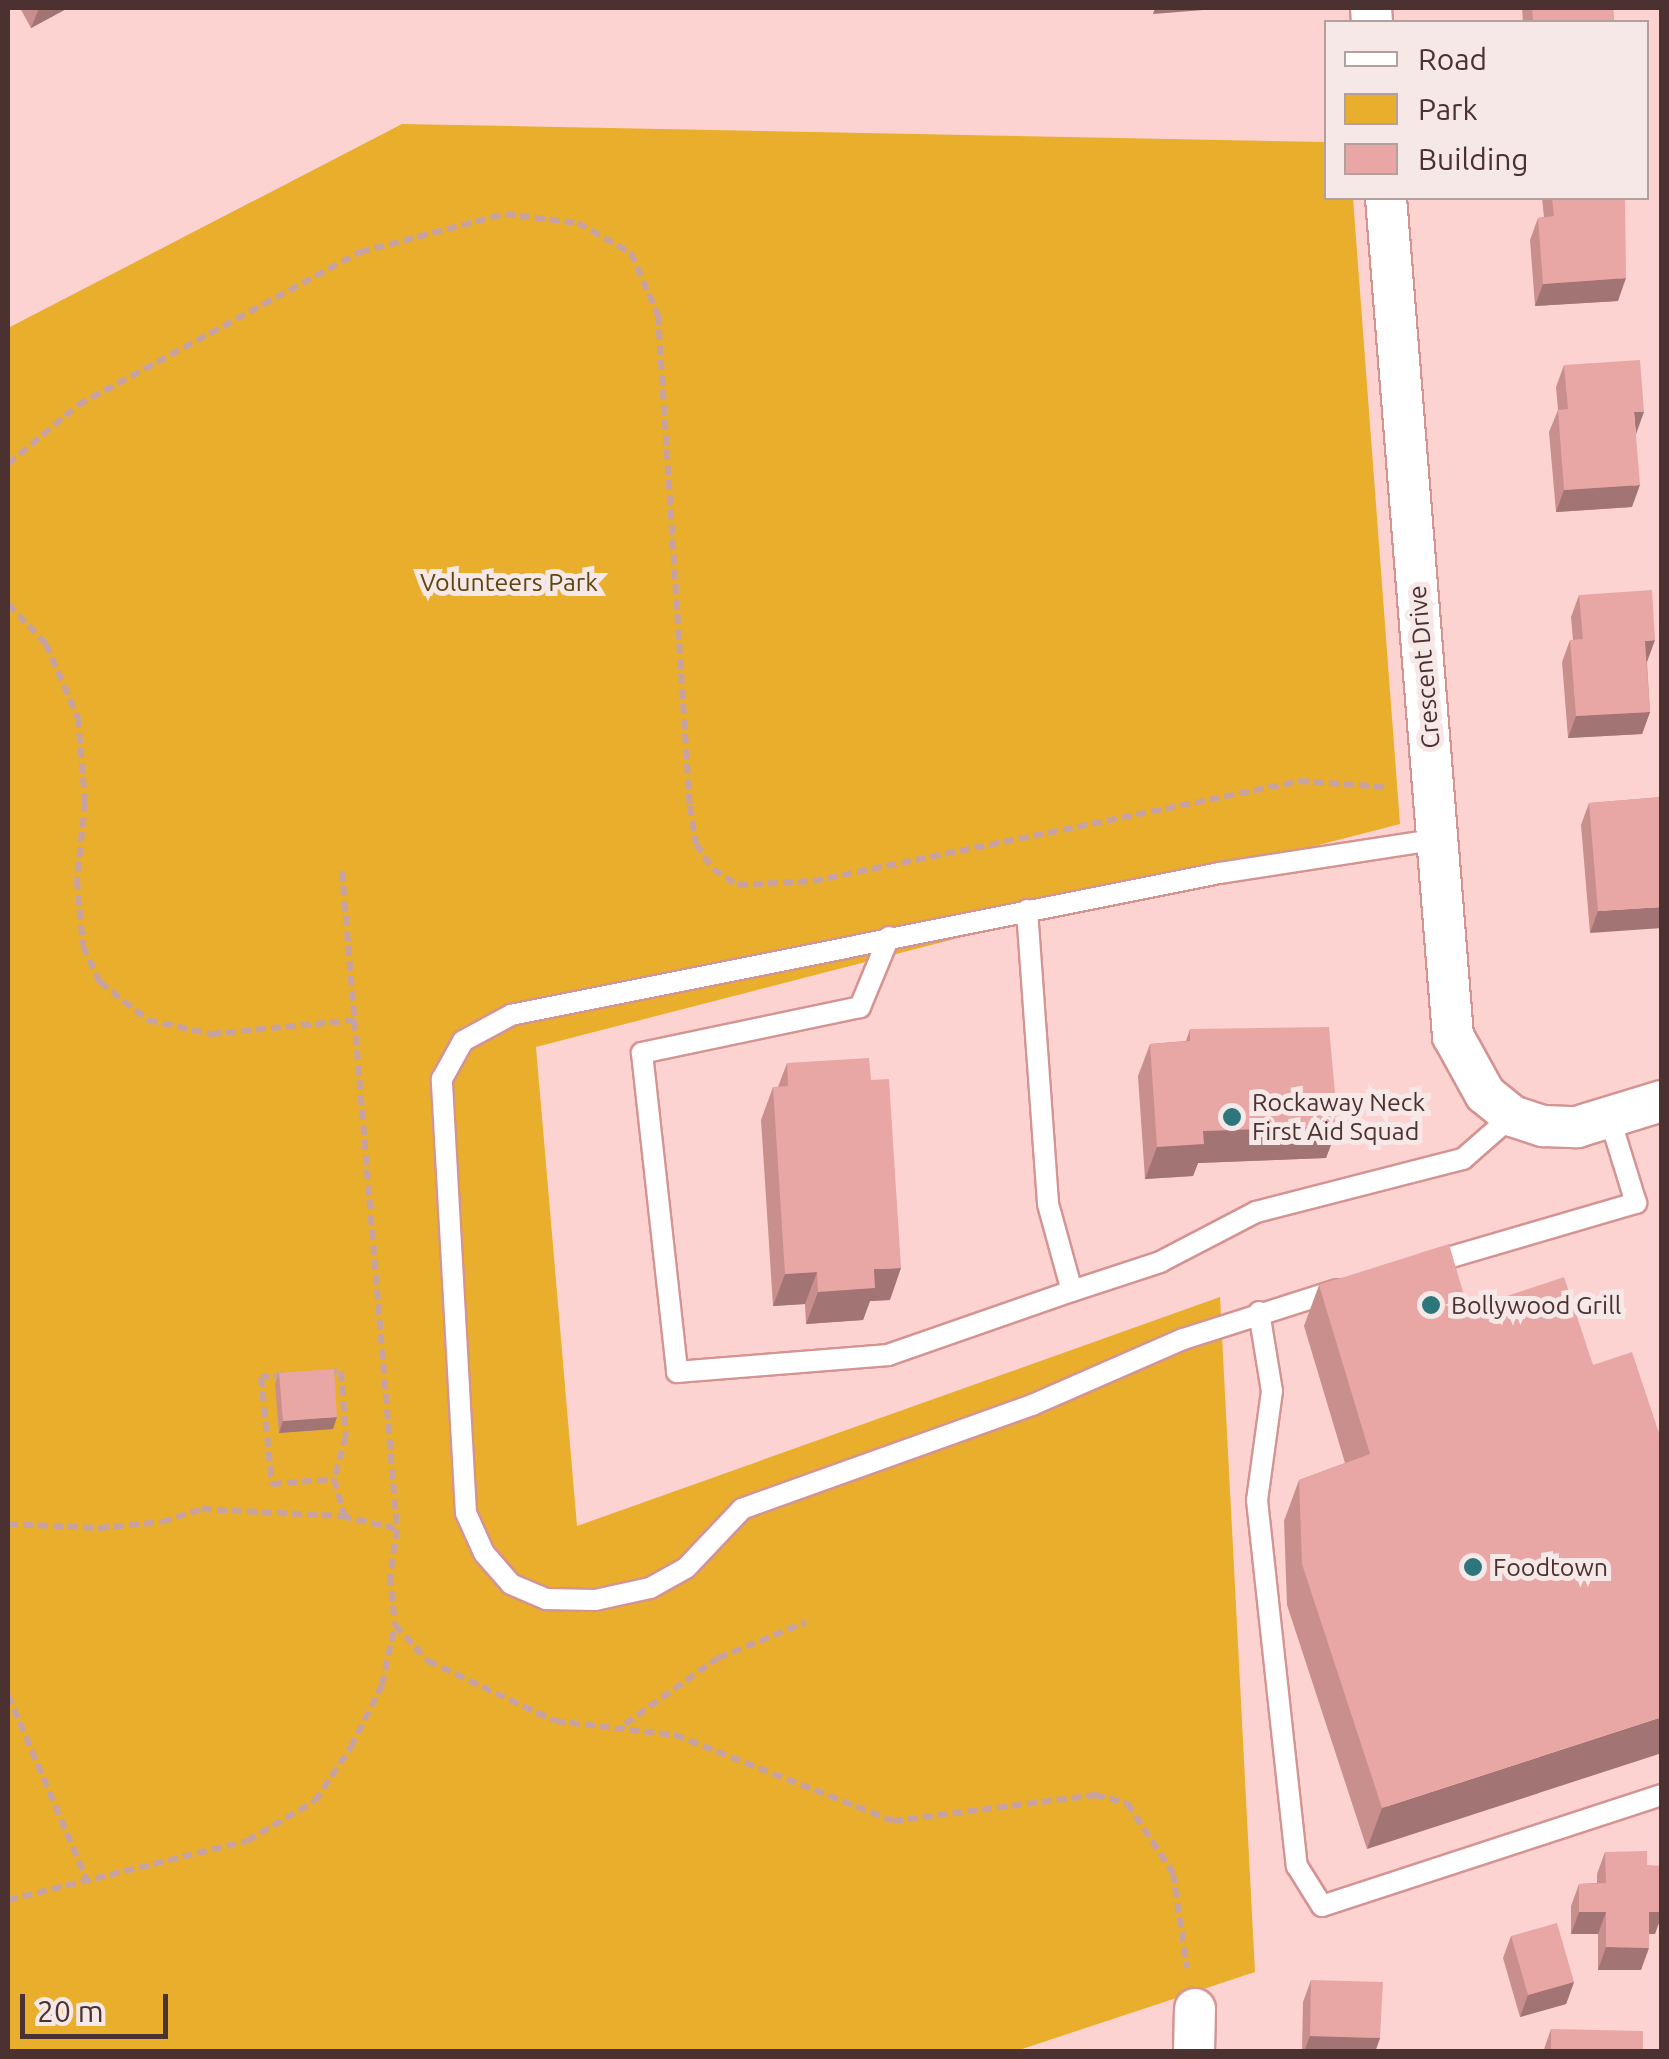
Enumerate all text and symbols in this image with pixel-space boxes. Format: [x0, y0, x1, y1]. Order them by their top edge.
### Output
legend [1324, 20, 1649, 200]
text: Road [1418, 42, 1487, 76]
text: Park [1418, 92, 1478, 126]
text: Building [1418, 142, 1529, 176]
park label: Volunteers Park [420, 567, 598, 597]
street label: Crescent Drive [1402, 584, 1446, 750]
place label: Rockaway Neck First Aid Squad [1252, 1088, 1425, 1147]
marker: Rockaway Neck First Aid Squad [1221, 1106, 1243, 1128]
place label: Bollywood Grill [1451, 1290, 1621, 1320]
marker: Bollywood Grill [1420, 1294, 1442, 1316]
place label: Foodtown [1493, 1552, 1608, 1582]
marker: Foodtown [1462, 1556, 1484, 1578]
scale bar [25, 1974, 172, 2036]
text: 20 m [37, 1994, 104, 2028]

